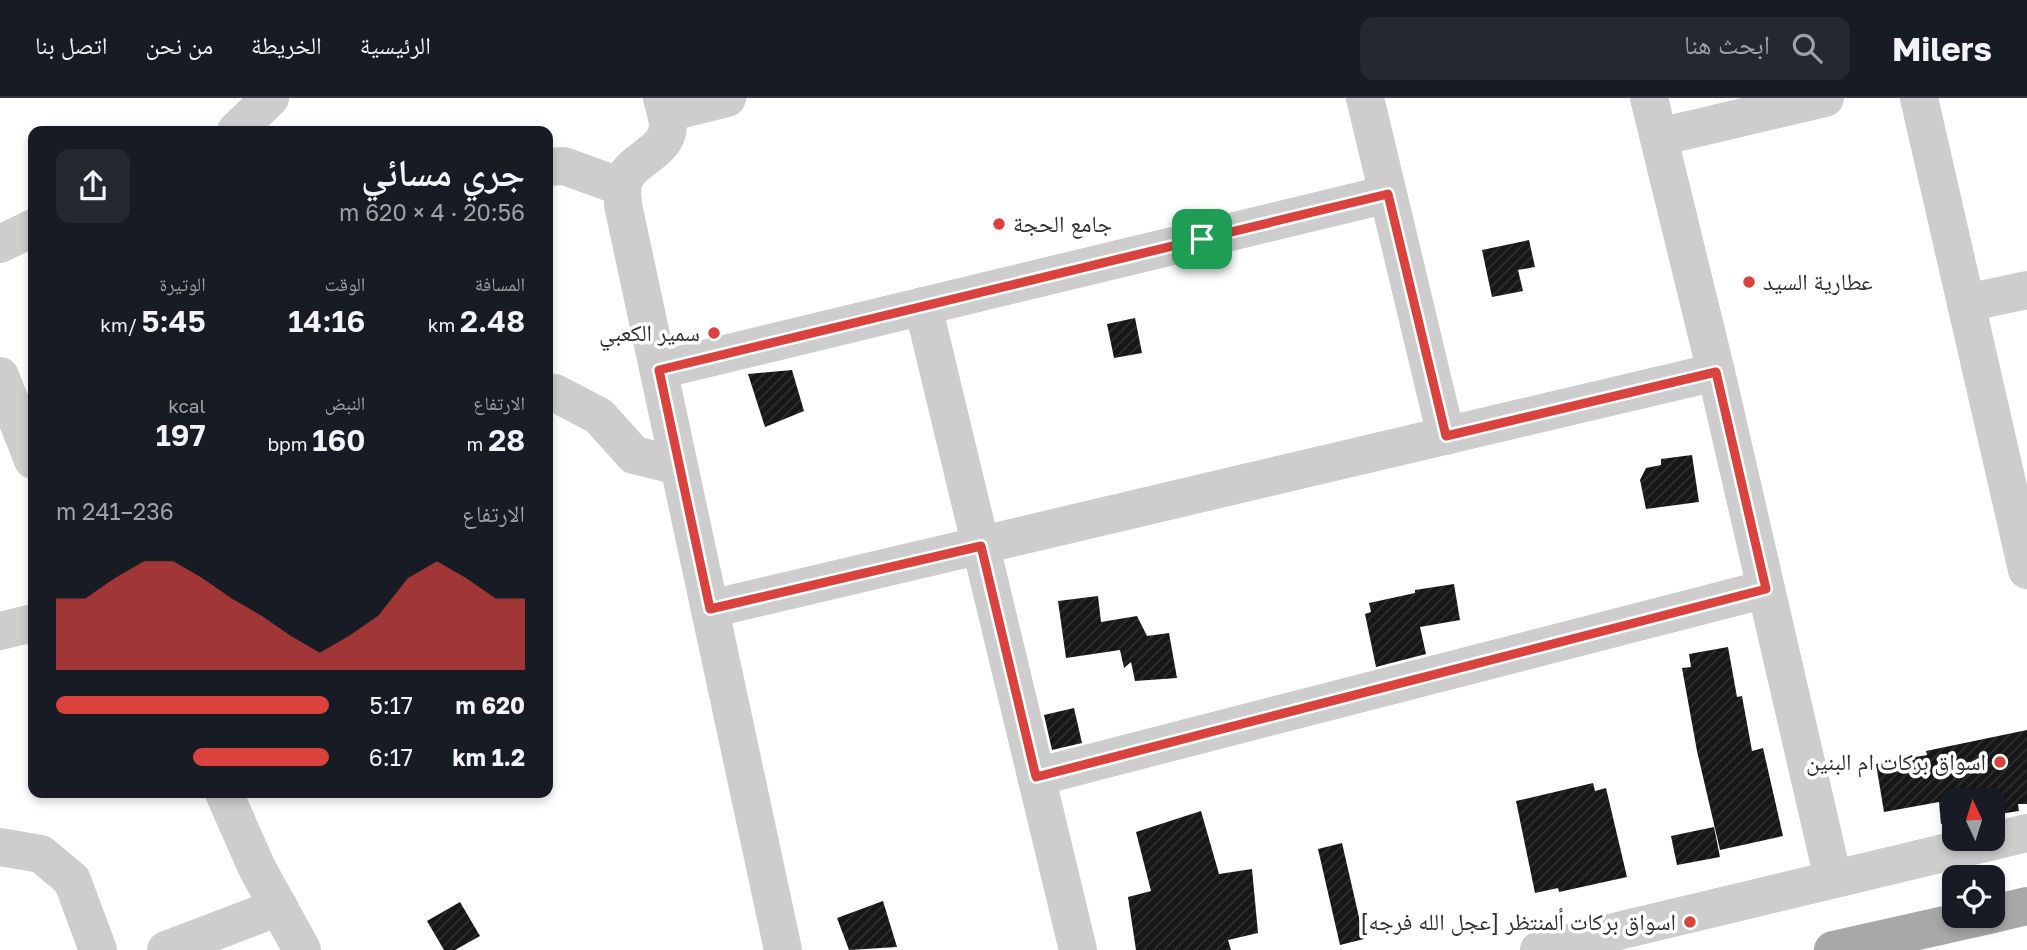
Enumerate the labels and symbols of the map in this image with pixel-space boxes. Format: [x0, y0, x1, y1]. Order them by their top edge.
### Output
place label: جامع الحجة [1013, 209, 1112, 239]
pin [1172, 209, 1232, 269]
marker: جامع الحجة [991, 216, 1007, 232]
place label: عطارية السيد [1763, 267, 1873, 295]
marker: عطارية السيد [1741, 274, 1757, 290]
place label: سمير الكعبي [599, 318, 700, 352]
marker: سمير الكعبي [706, 325, 722, 341]
place label: اسواق بركات ام البنين [1806, 747, 1986, 778]
marker: اسواق بركات ام البنين [1992, 754, 2008, 770]
north arrow [1942, 788, 2006, 850]
place label: اسواق بركات ألمنتظر [عجل الله فرجه] [1360, 907, 1676, 936]
marker: اسواق بركات ألمنتظر [عجل الله فرجه] [1682, 914, 1698, 930]

